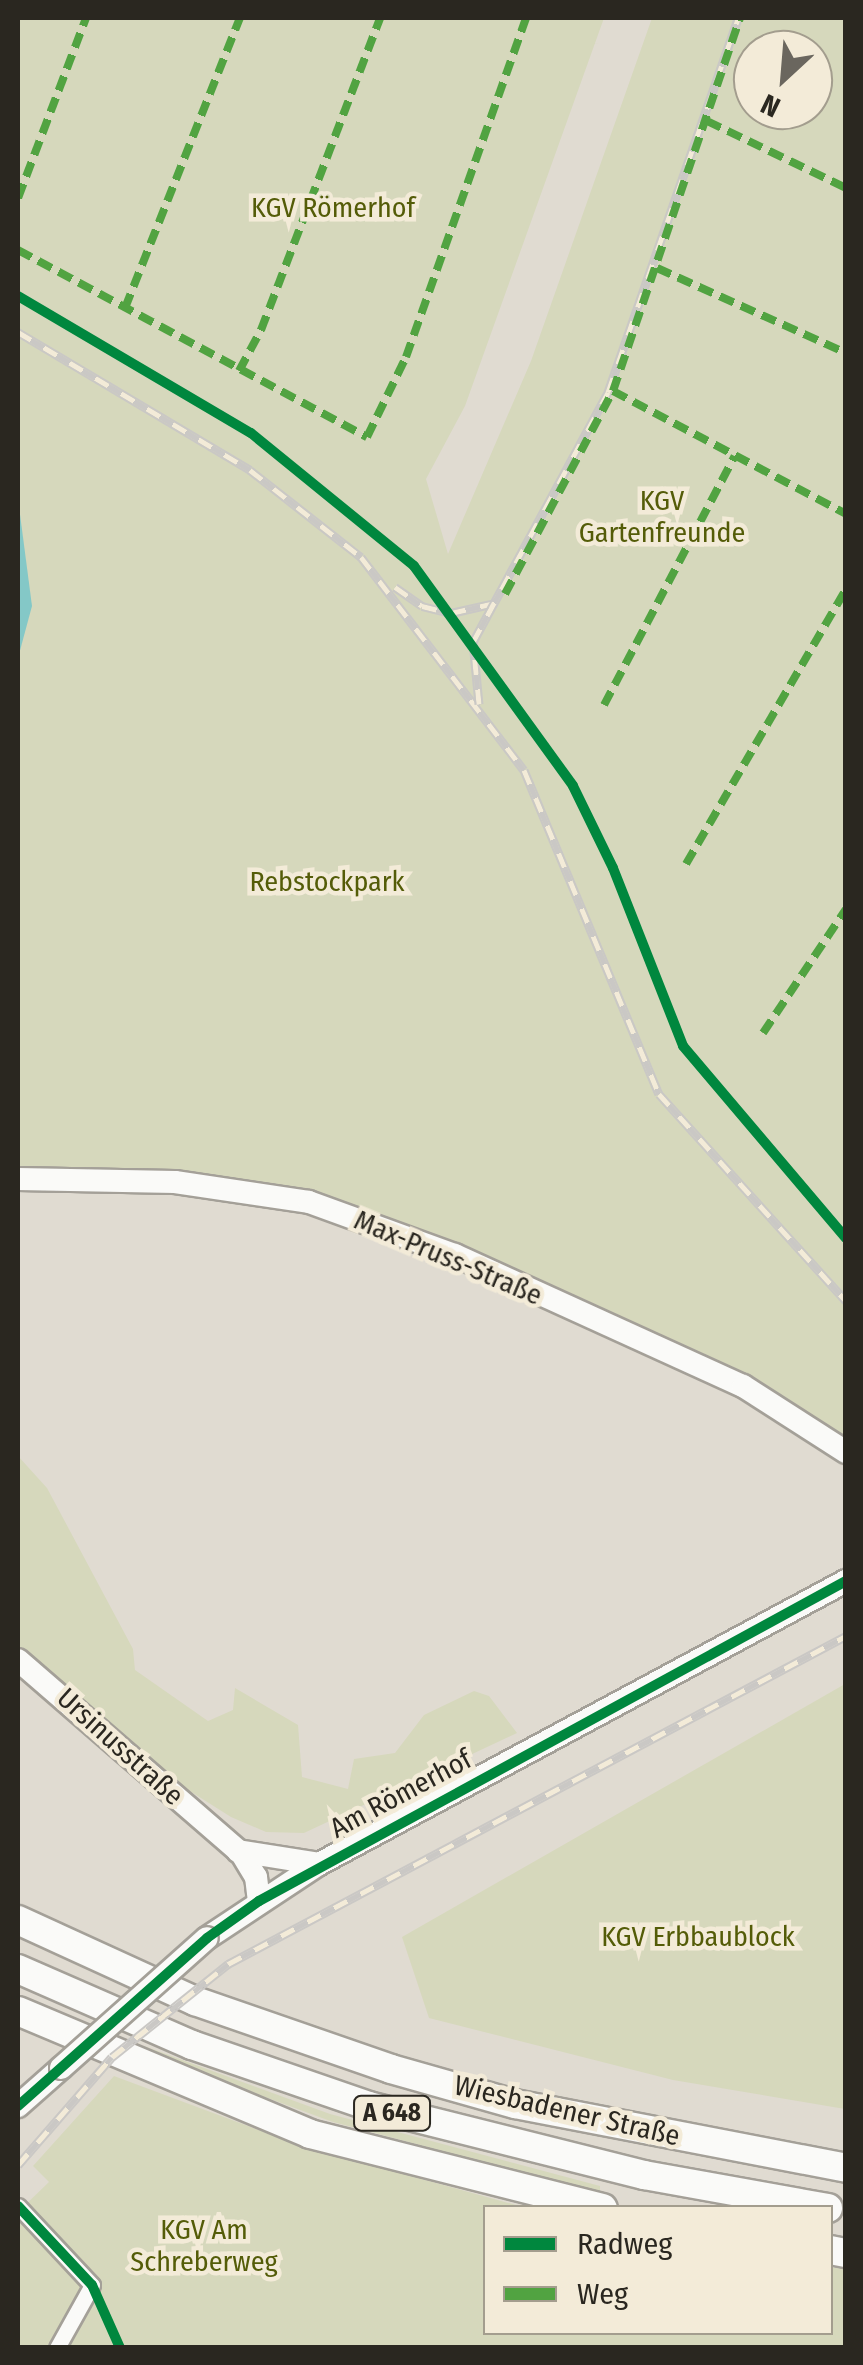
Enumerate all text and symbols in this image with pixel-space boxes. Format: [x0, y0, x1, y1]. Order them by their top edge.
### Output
north arrow [733, 30, 833, 130]
text: N [756, 87, 785, 124]
park label: KGV Römerhof [251, 191, 415, 225]
park label: KGV Gartenfreunde [579, 484, 745, 550]
park label: Rebstockpark [249, 865, 405, 899]
street label: Max-Pruss-Straße [349, 1203, 547, 1313]
street label: Ursinusstraße [50, 1681, 190, 1813]
street label: Am Römerhof [324, 1743, 478, 1845]
park label: KGV Erbbaublock [601, 1920, 795, 1954]
street label: Wiesbadener Straße [451, 2069, 683, 2153]
road number: A 648 [352, 2093, 432, 2133]
legend [483, 2205, 833, 2335]
park label: KGV Am Schreberweg [130, 2213, 278, 2279]
text: Radweg [577, 2226, 672, 2262]
text: Weg [577, 2276, 628, 2312]

